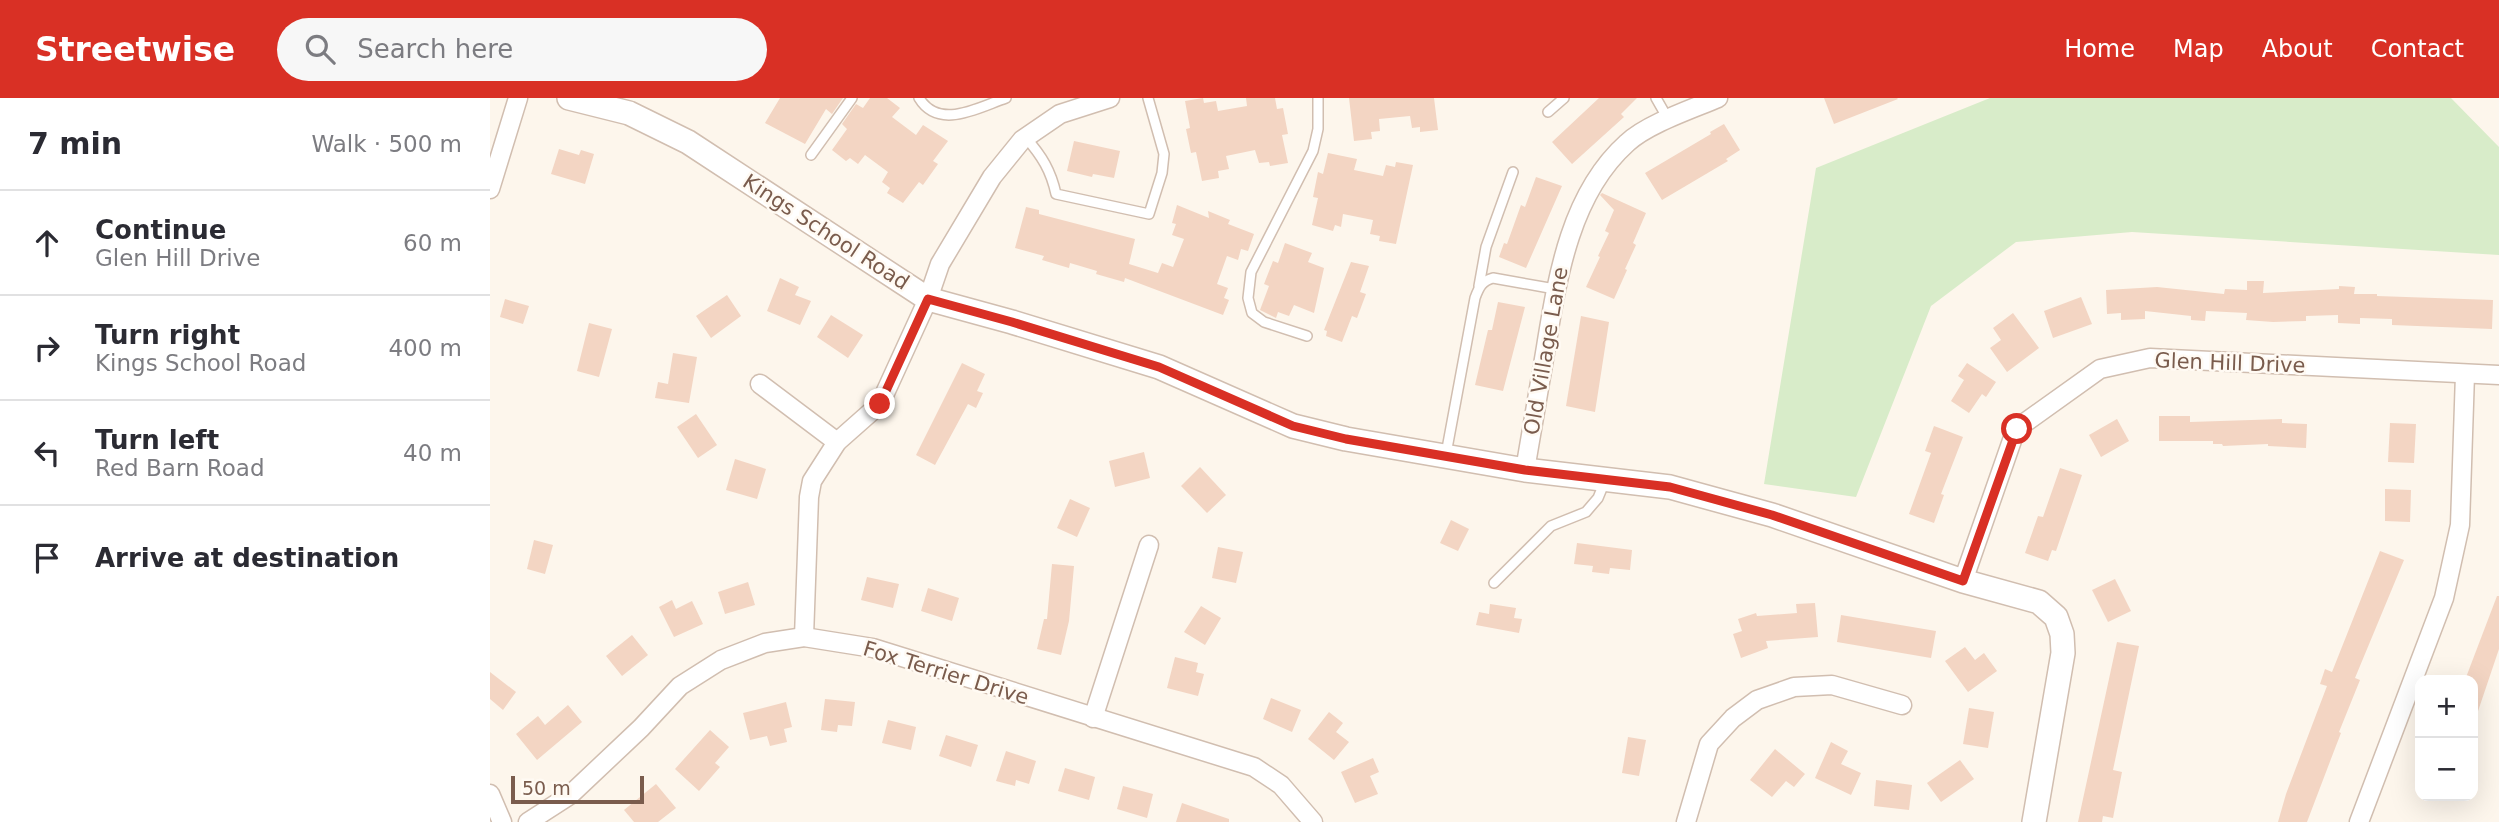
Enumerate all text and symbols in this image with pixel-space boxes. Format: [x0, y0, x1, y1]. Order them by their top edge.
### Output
search box [277, 18, 767, 81]
text: Streetwise [35, 30, 235, 69]
icon: search [301, 30, 339, 68]
text: Search here [357, 34, 513, 64]
text: Home [2064, 35, 2135, 63]
text: Map [2173, 35, 2224, 63]
text: About [2262, 35, 2333, 63]
text: Contact [2371, 35, 2464, 63]
text: 7 min [28, 126, 122, 161]
text: Walk · 500 m [311, 131, 462, 157]
street label: Kings School Road [739, 169, 913, 295]
text: Continue [95, 215, 226, 245]
icon: ahead [28, 224, 66, 262]
text: 60 m [403, 230, 462, 256]
text: Glen Hill Drive [95, 245, 260, 271]
street label: Old Village Lane [1519, 265, 1573, 437]
text: Turn right [95, 320, 240, 350]
icon: right [28, 329, 66, 367]
text: 400 m [388, 335, 462, 361]
street label: Glen Hill Drive [2154, 348, 2306, 378]
text: Kings School Road [95, 350, 306, 376]
route end [864, 388, 895, 419]
route start [2001, 413, 2032, 444]
text: Turn left [95, 425, 219, 455]
icon: left [28, 434, 66, 472]
text: 40 m [403, 440, 462, 466]
text: Red Barn Road [95, 455, 265, 481]
icon: arrive [28, 539, 66, 577]
text: Arrive at destination [95, 543, 399, 573]
street label: Fox Terrier Drive [860, 636, 1032, 710]
map controls [2415, 675, 2478, 801]
button: + [2415, 675, 2478, 738]
button: − [2415, 738, 2478, 801]
scale bar [511, 773, 644, 805]
text: 50 m [522, 777, 571, 799]

